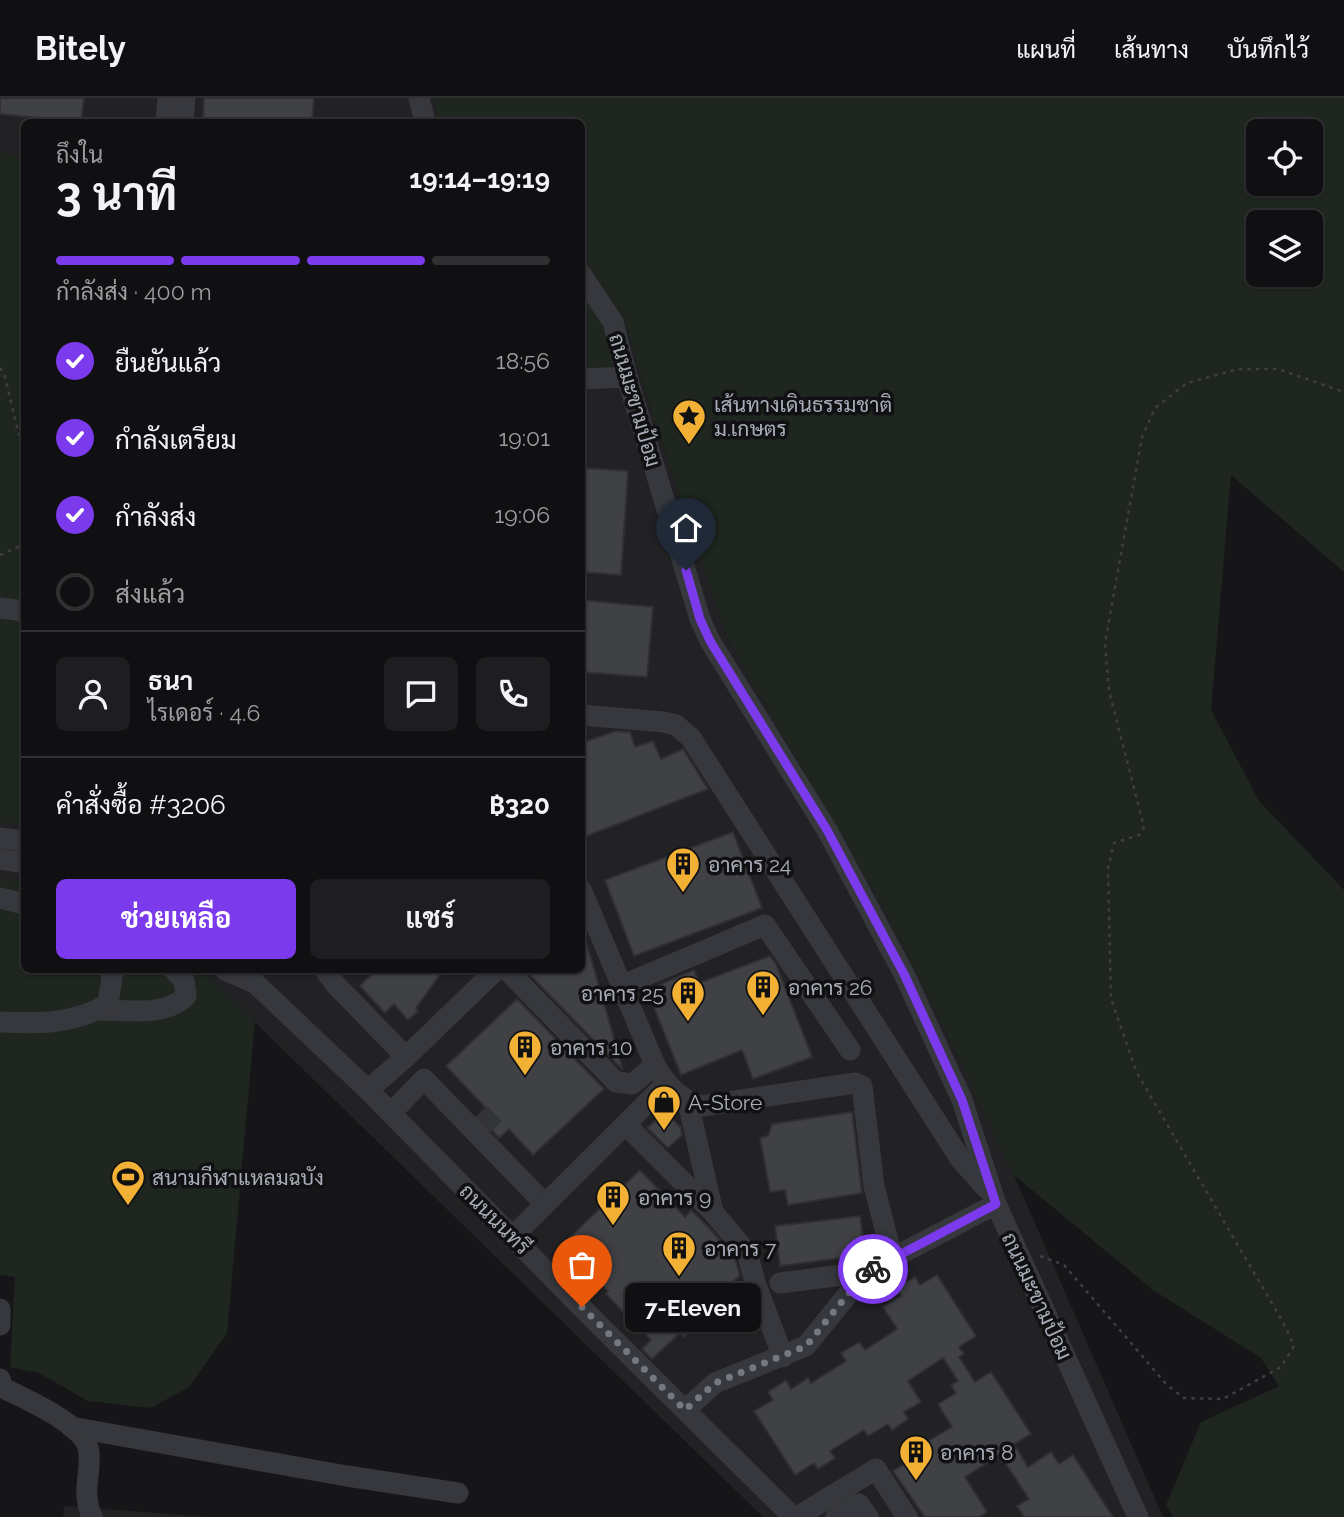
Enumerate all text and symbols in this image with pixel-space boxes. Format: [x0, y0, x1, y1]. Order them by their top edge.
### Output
text: Bitely [35, 29, 126, 68]
text: แผนที่ [1016, 35, 1076, 64]
text: เส้นทาง [1114, 35, 1189, 64]
text: บันทึกไว้ [1227, 35, 1309, 64]
map controls [1246, 119, 1323, 287]
button: locate [1246, 119, 1323, 196]
text: ถึงใน [56, 141, 103, 168]
text: 19:14–19:19 [409, 164, 550, 194]
text: 3 นาที [56, 167, 177, 221]
button: layers [1246, 210, 1323, 287]
text: กำลังส่ง · 400 m [56, 278, 212, 305]
street label: ถนนมะขามป้อม [604, 330, 667, 470]
icon: check [56, 342, 94, 380]
text: 18:56 [496, 347, 550, 374]
text: ยืนยันแล้ว [115, 348, 221, 378]
place label: เส้นทางเดินธรรมชาติ ม.เกษตร [714, 392, 892, 441]
place icon: เส้นทางเดินธรรมชาติ ม.เกษตร [670, 397, 708, 446]
icon: check [56, 419, 94, 457]
text: 19:01 [498, 424, 550, 451]
text: กำลังเตรียม [115, 425, 237, 455]
icon: check [56, 496, 94, 534]
pin [656, 498, 716, 570]
text: 19:06 [494, 501, 550, 528]
text: กำลังส่ง [115, 502, 196, 532]
icon: home [667, 509, 705, 547]
text: ส่งแล้ว [115, 579, 185, 609]
button: person [56, 657, 130, 731]
button: chat [384, 657, 458, 731]
button: phone [476, 657, 550, 731]
text: ธนา [148, 666, 193, 696]
text: ไรเดอร์ · 4.6 [148, 699, 260, 726]
text: คำสั่งซื้อ #3206 [56, 790, 226, 820]
text: ฿320 [489, 790, 550, 820]
building icon: อาคาร 24 [664, 845, 702, 894]
place label: อาคาร 24 [708, 852, 791, 877]
button: ช่วยเหลือ [56, 879, 296, 959]
button: แชร์ [310, 879, 550, 959]
building icon: อาคาร 26 [744, 968, 782, 1017]
building icon: อาคาร 25 [669, 974, 707, 1023]
place label: อาคาร 26 [788, 975, 872, 1000]
place label: อาคาร 25 [581, 981, 664, 1006]
building icon: อาคาร 10 [506, 1028, 544, 1077]
place label: อาคาร 10 [550, 1035, 633, 1060]
shop icon: A-Store [645, 1083, 683, 1132]
place label: A-Store [688, 1090, 762, 1115]
sports icon: สนามกีฬาแหลมฉบัง [109, 1158, 147, 1207]
place label: สนามกีฬาแหลมฉบัง [152, 1165, 324, 1190]
street label: ถนนนนทรี [454, 1178, 536, 1260]
building icon: อาคาร 9 [594, 1178, 632, 1227]
place label: อาคาร 9 [638, 1185, 711, 1210]
street label: ถนนมะขามป้อม [997, 1228, 1078, 1364]
building icon: อาคาร 7 [660, 1229, 698, 1278]
courier [838, 1234, 908, 1304]
pin [552, 1235, 612, 1307]
place label: อาคาร 7 [704, 1236, 777, 1261]
icon: bag [563, 1246, 601, 1284]
icon: bike [854, 1250, 892, 1288]
callout: 7-Eleven [624, 1282, 760, 1332]
text: 7-Eleven [645, 1294, 741, 1321]
building icon: อาคาร 8 [897, 1433, 935, 1482]
place label: อาคาร 8 [940, 1440, 1013, 1465]

